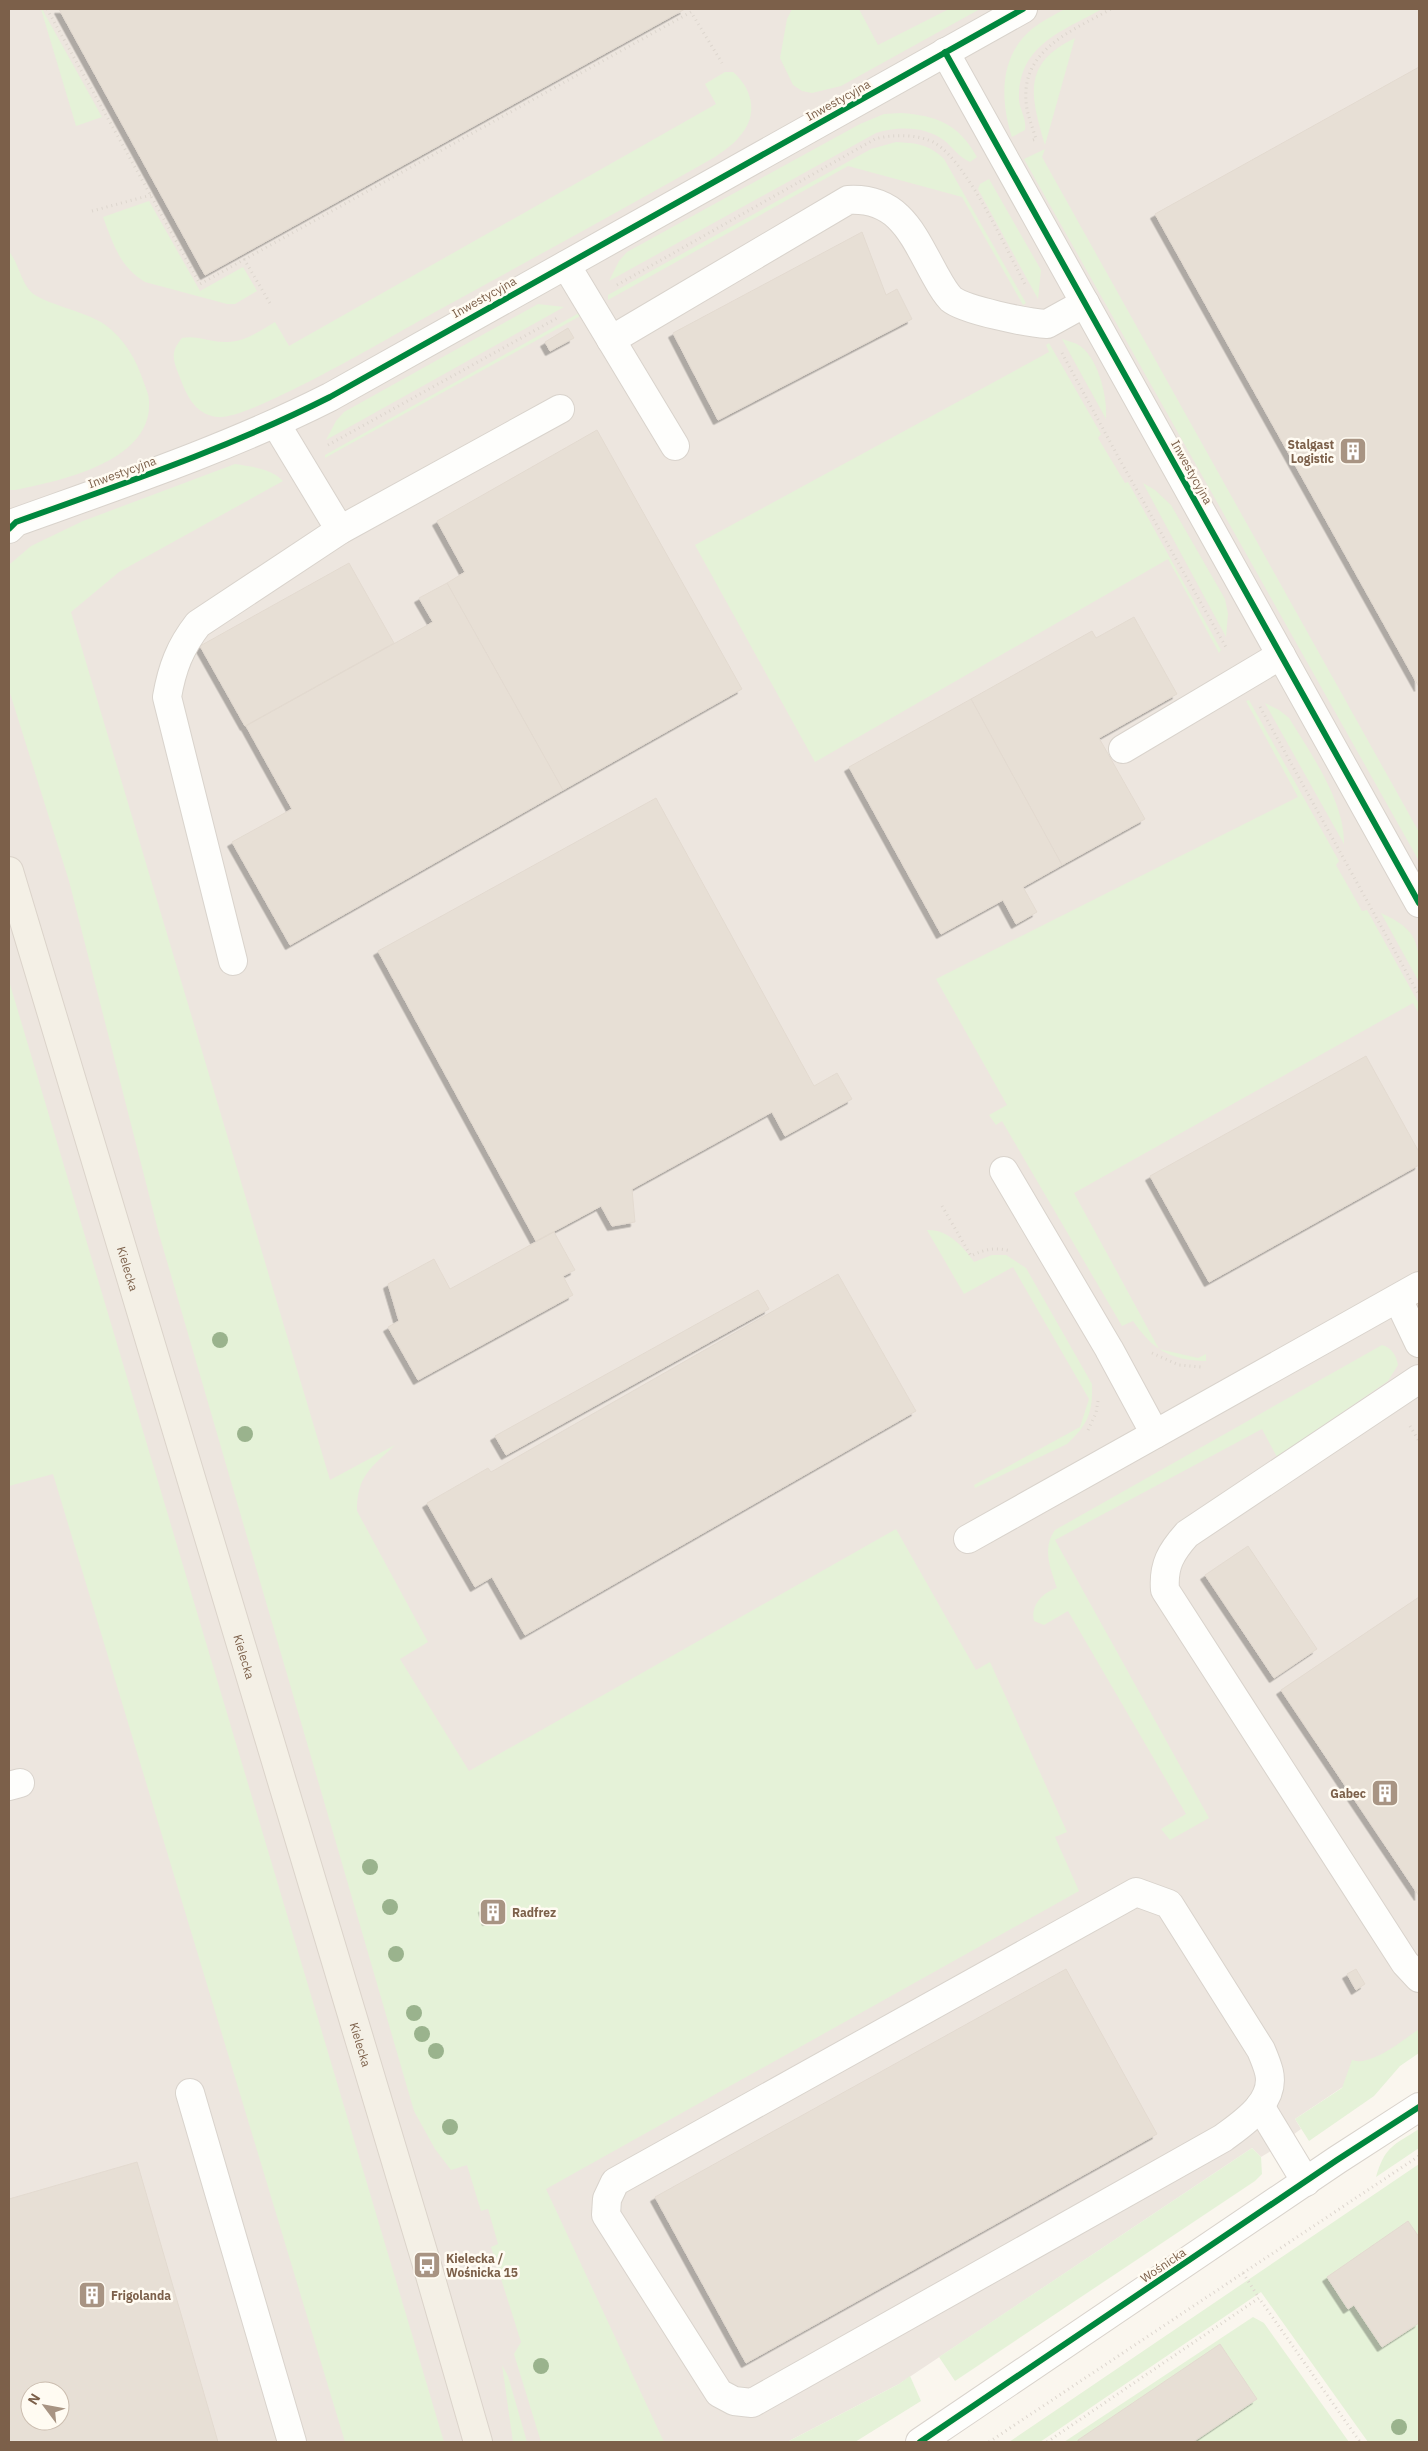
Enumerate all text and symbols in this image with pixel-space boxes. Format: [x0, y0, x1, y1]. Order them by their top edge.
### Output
street label: Inwestycyjna [803, 76, 873, 124]
street label: Inwestycyjna [449, 273, 519, 321]
building icon: Stalgast Logistic [1338, 436, 1368, 466]
street label: Inwestycyjna [1168, 437, 1216, 507]
place label: Stalgast Logistic [1288, 437, 1334, 466]
street label: Inwestycyjna [86, 453, 159, 491]
street label: Kielecka [114, 1244, 142, 1293]
street label: Kielecka [231, 1632, 258, 1681]
building icon: Gabec [1370, 1778, 1400, 1808]
place label: Gabec [1330, 1786, 1366, 1801]
building icon: Radfrez [478, 1897, 508, 1927]
place label: Radfrez [512, 1905, 556, 1920]
street label: Kielecka [347, 2020, 375, 2069]
street label: Wośnicka [1137, 2244, 1189, 2286]
bus stop icon: Kielecka / Wośnicka 15 [412, 2250, 442, 2280]
place label: Kielecka / Wośnicka 15 [446, 2251, 518, 2280]
building icon: Frigolanda [77, 2280, 107, 2310]
place label: Frigolanda [111, 2288, 171, 2303]
north arrow [20, 2381, 70, 2431]
text: N [24, 2390, 44, 2408]

